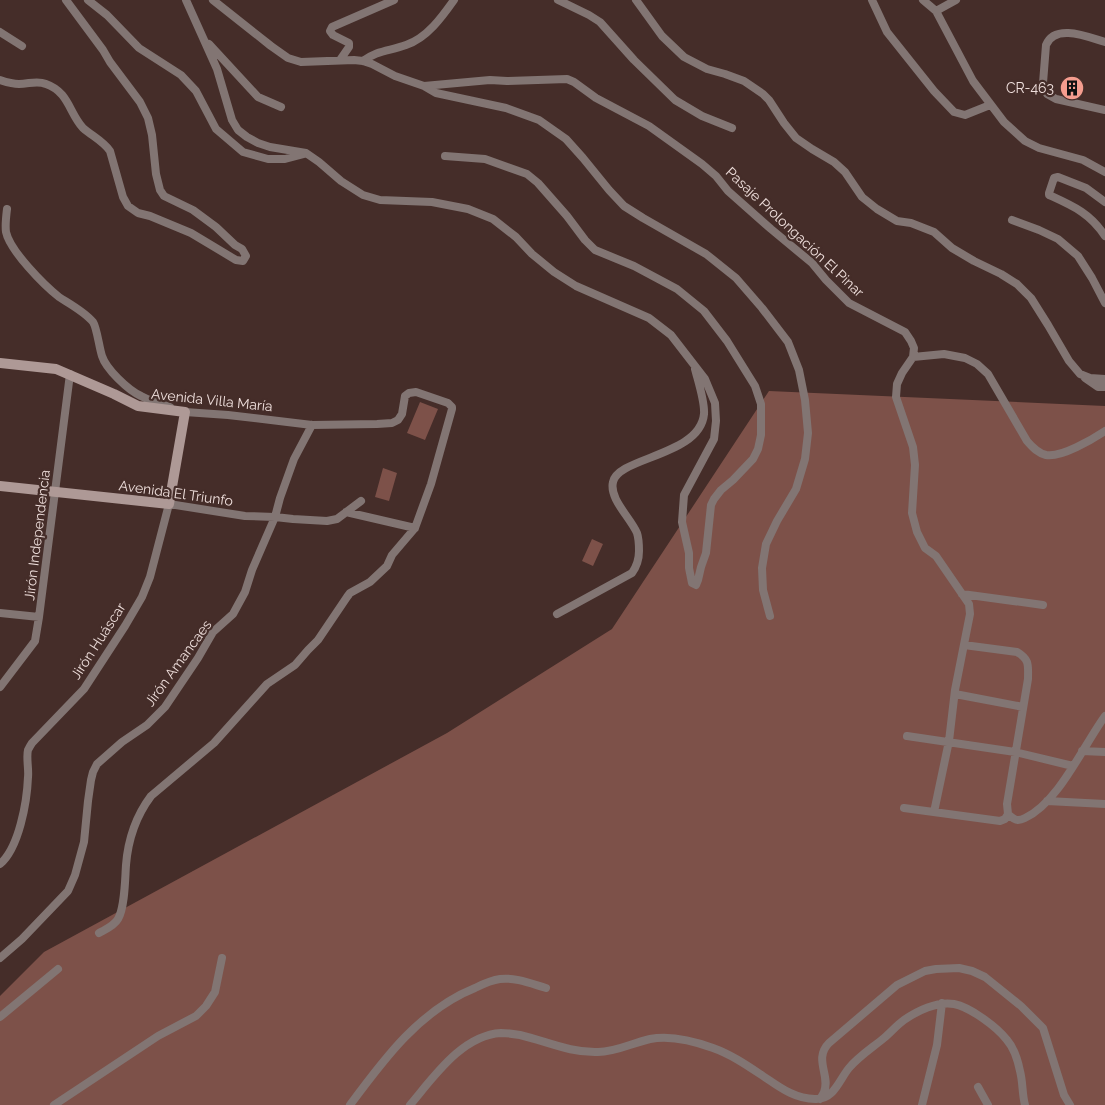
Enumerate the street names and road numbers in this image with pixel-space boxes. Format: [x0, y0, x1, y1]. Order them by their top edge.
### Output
street label: Pasaje Prolongación El Pinar [723, 164, 867, 300]
street label: Avenida Villa María [151, 386, 273, 414]
street label: Jirón Independencia [21, 469, 53, 601]
street label: Avenida El Triunfo [118, 477, 234, 509]
street label: Jirón Huáscar [67, 600, 129, 682]
street label: Jirón Amancaes [141, 617, 215, 709]

